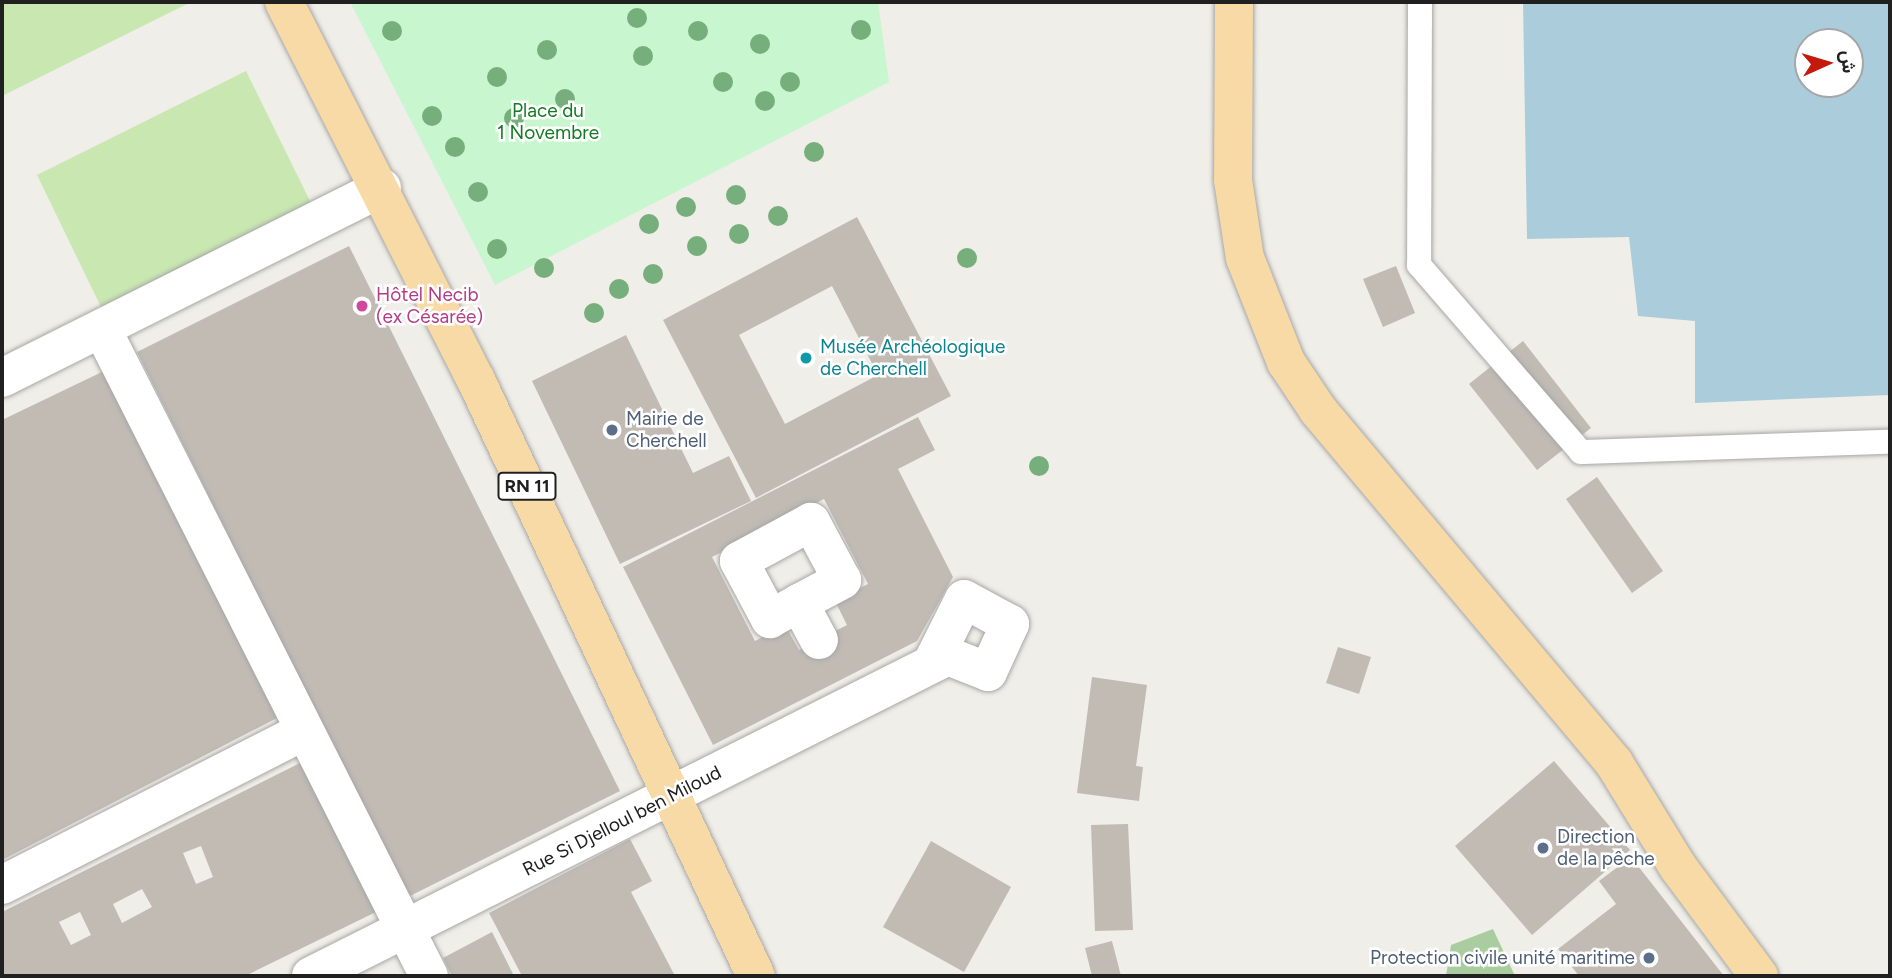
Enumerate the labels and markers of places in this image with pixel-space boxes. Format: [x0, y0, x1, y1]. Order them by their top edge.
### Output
place label: Hôtel Necib (ex Césarée) [376, 284, 483, 328]
marker: Hôtel Necib (ex Césarée) [354, 298, 370, 314]
place label: Musée Archéologique de Cherchell [820, 336, 1005, 380]
marker: Musée Archéologique de Cherchell [798, 350, 814, 366]
place label: Mairie de Cherchell [626, 408, 707, 452]
marker: Mairie de Cherchell [604, 422, 620, 438]
place label: Direction de la pêche [1557, 826, 1655, 870]
marker: Direction de la pêche [1535, 840, 1551, 856]
place label: Protection civile unité maritime [1370, 947, 1635, 969]
marker: Protection civile unité maritime [1641, 950, 1657, 966]

